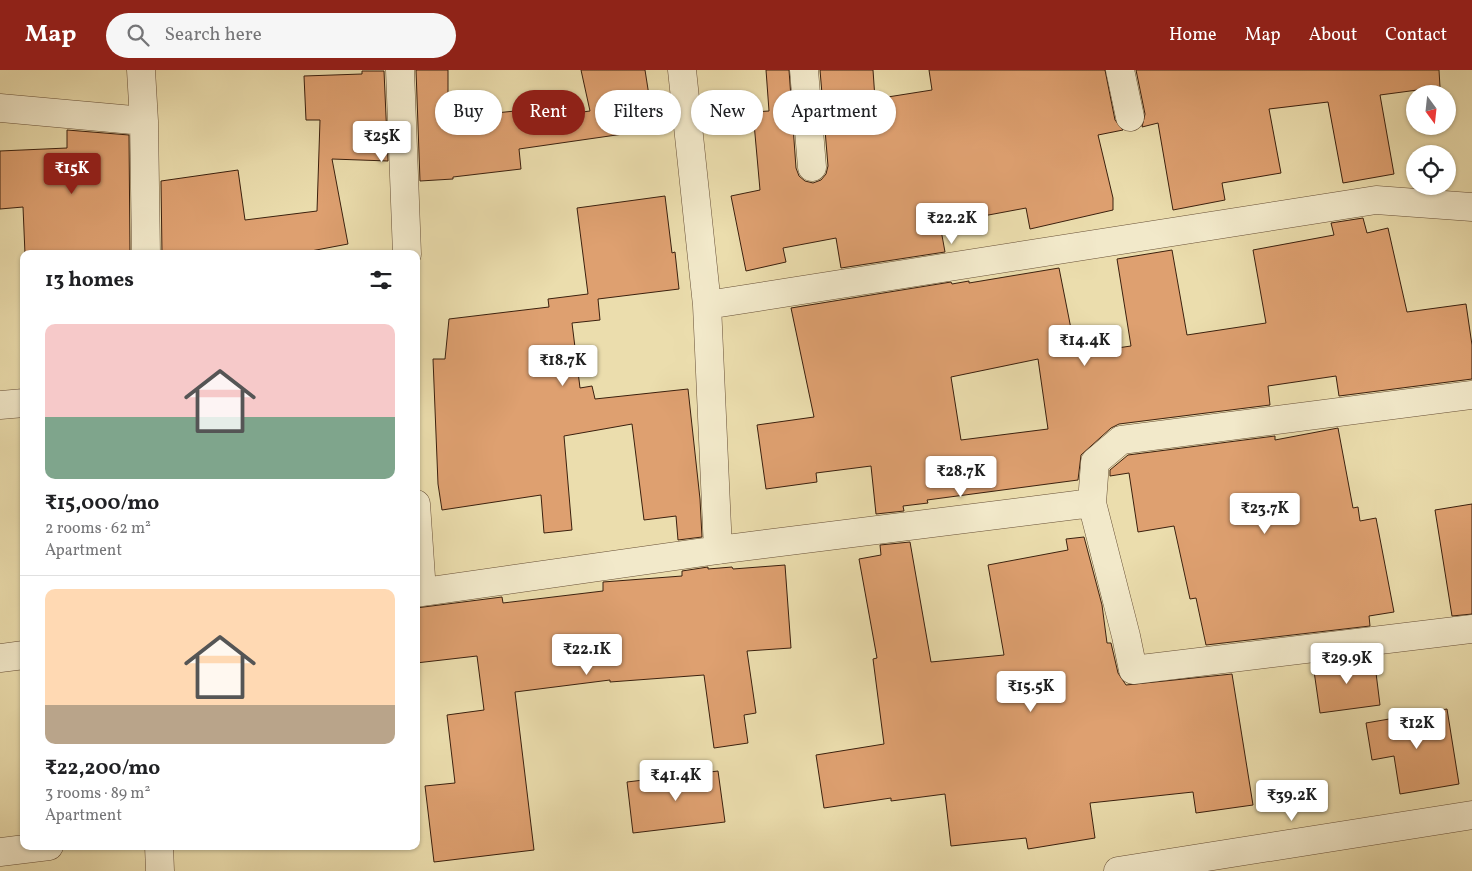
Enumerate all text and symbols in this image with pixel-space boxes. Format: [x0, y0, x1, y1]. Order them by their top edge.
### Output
search box [106, 13, 456, 58]
text: Map [25, 18, 76, 52]
icon: search [124, 21, 152, 49]
text: Search here [164, 22, 262, 48]
text: Home [1169, 23, 1217, 48]
text: Map [1245, 23, 1281, 48]
text: About [1309, 23, 1357, 48]
text: Contact [1385, 23, 1447, 48]
north arrow [1406, 85, 1456, 135]
map controls [1406, 85, 1456, 195]
chip: Buy [435, 90, 502, 135]
chip: Rent [512, 90, 585, 135]
chip: Filters [595, 90, 681, 135]
chip: New [691, 90, 763, 135]
chip: Apartment [773, 90, 896, 135]
pin: ₹25K [352, 121, 412, 163]
text: ₹25K [364, 126, 400, 148]
button: locate [1406, 145, 1456, 195]
pin: ₹15K [42, 152, 102, 195]
text: ₹15K [55, 158, 89, 180]
pin: ₹22.2K [911, 202, 993, 245]
text: ₹22.2K [927, 208, 977, 230]
text: 13 homes [45, 266, 134, 295]
icon: filters [367, 266, 395, 294]
pin: ₹14.4K [1044, 324, 1126, 367]
text: ₹14.4K [1060, 330, 1110, 352]
pin: ₹18.7K [522, 344, 604, 387]
text: ₹18.7K [539, 350, 587, 372]
icon: home [175, 356, 265, 446]
pin: ₹28.7K [920, 456, 1002, 498]
text: ₹28.7K [937, 461, 985, 483]
text: ₹15,000/mo [45, 489, 159, 518]
pin: ₹23.7K [1224, 492, 1306, 535]
text: ₹23.7K [1241, 498, 1289, 520]
text: 2 rooms · 62 m² [45, 518, 151, 540]
text: Apartment [45, 540, 122, 562]
icon: home [175, 622, 265, 712]
pin: ₹22.1K [546, 634, 628, 676]
text: ₹22.1K [563, 639, 611, 661]
pin: ₹29.9K [1306, 642, 1388, 685]
text: ₹29.9K [1322, 648, 1372, 670]
pin: ₹15.5K [990, 670, 1072, 713]
text: ₹15.5K [1008, 676, 1054, 698]
pin: ₹12K [1387, 708, 1447, 750]
text: ₹12K [1399, 713, 1435, 735]
text: ₹22,200/mo [45, 754, 160, 783]
pin: ₹41.4K [635, 760, 717, 802]
text: ₹41.4K [651, 765, 701, 787]
pin: ₹39.2K [1251, 780, 1333, 822]
text: 3 rooms · 89 m² [45, 783, 150, 805]
text: ₹39.2K [1267, 785, 1317, 807]
text: Apartment [45, 805, 122, 827]

